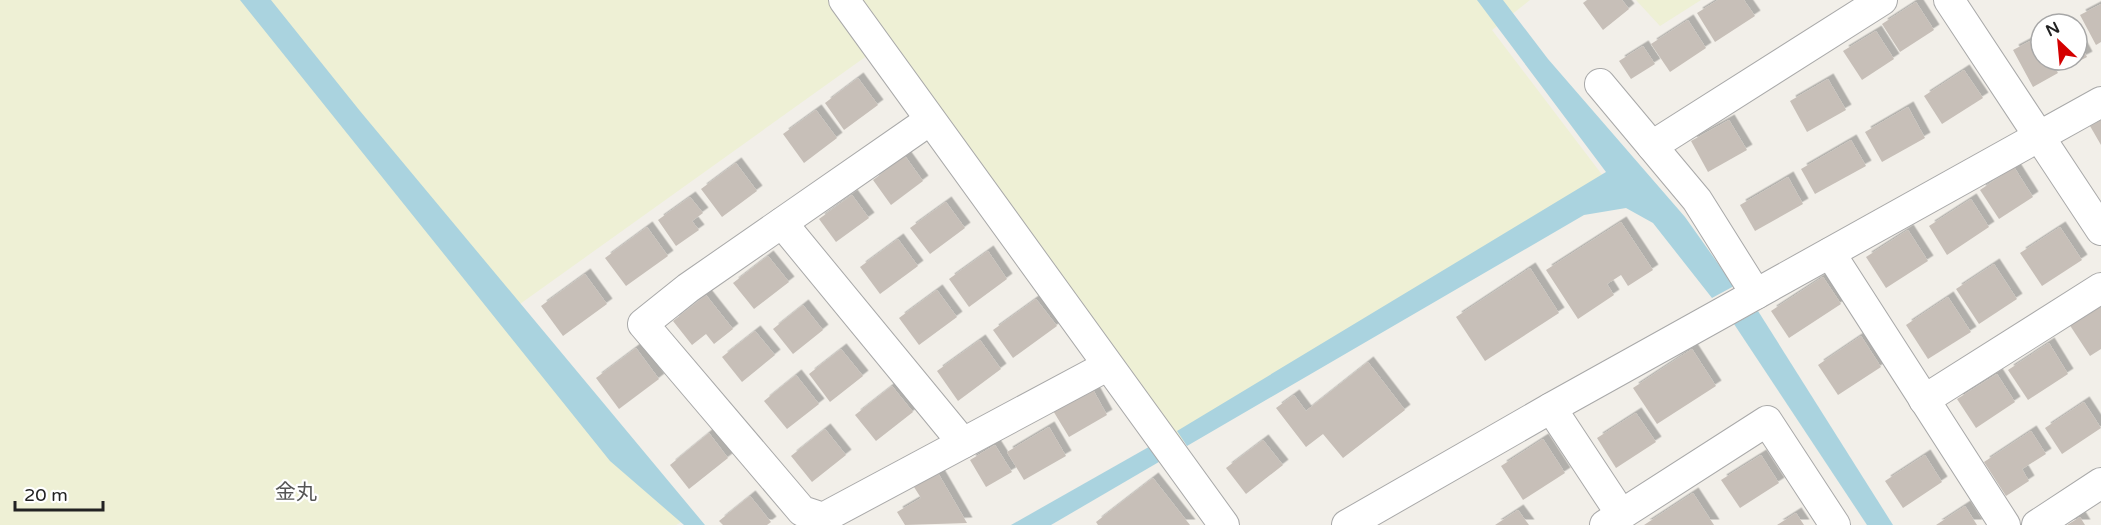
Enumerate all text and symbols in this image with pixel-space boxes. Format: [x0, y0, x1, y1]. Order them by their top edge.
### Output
north arrow [2029, 12, 2089, 72]
text: N [2043, 18, 2063, 41]
scale bar [15, 474, 104, 512]
district label: 金丸 [275, 480, 317, 505]
text: 20 m [24, 484, 68, 506]

